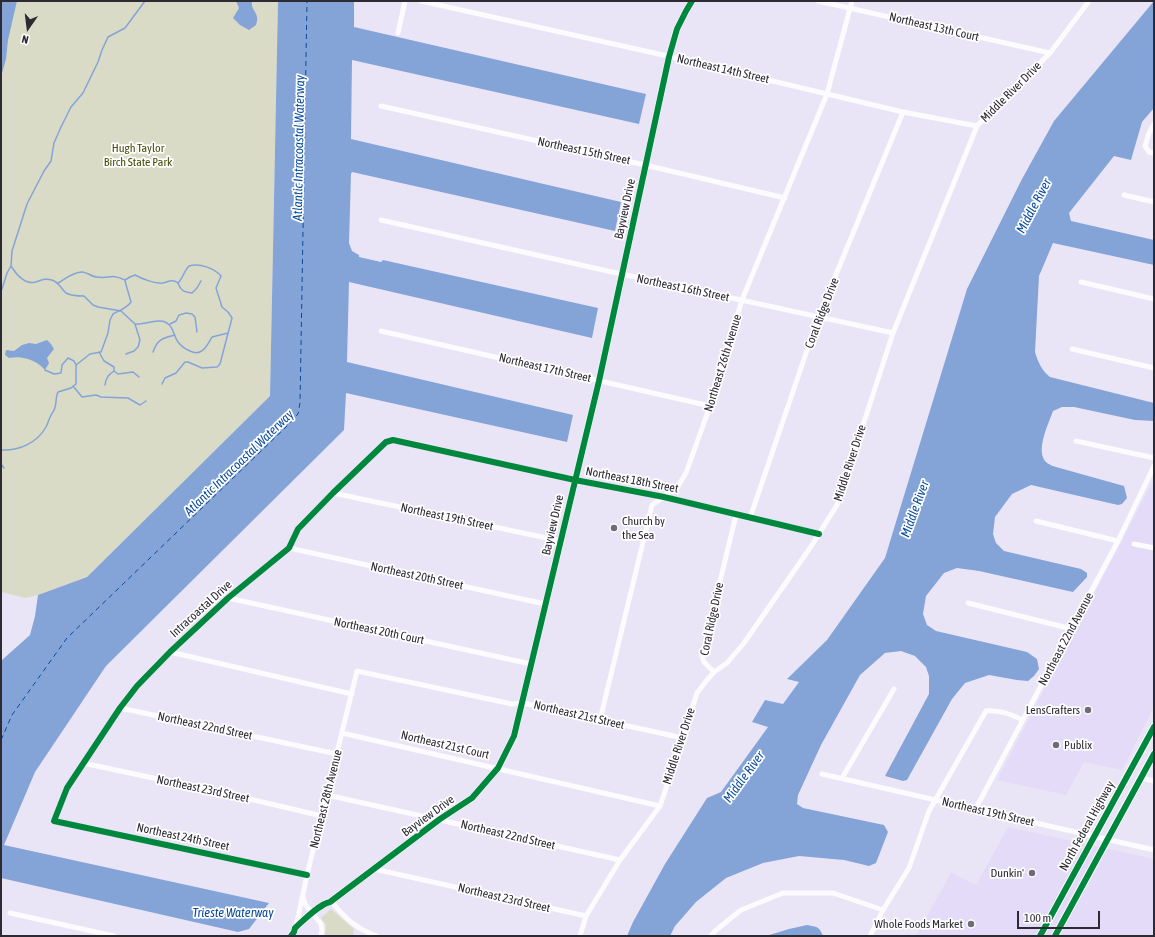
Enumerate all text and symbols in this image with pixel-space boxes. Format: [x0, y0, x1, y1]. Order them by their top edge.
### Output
north arrow [8, 8, 48, 48]
street label: Northeast 13th Court [888, 10, 980, 44]
text: N [20, 33, 30, 46]
street label: Northeast 14th Street [675, 51, 771, 87]
street label: Middle River Drive [978, 59, 1044, 125]
water label: Atlantic Intracoastal Waterway [290, 75, 308, 221]
street label: Northeast 15th Street [536, 134, 632, 168]
park label: Hugh Taylor Birch State Park [104, 141, 172, 169]
water label: Middle River [1013, 176, 1055, 236]
street label: Bayview Drive [612, 178, 638, 240]
street label: Northeast 16th Street [635, 271, 731, 305]
street label: Coral Ridge Drive [802, 276, 842, 350]
street label: Northeast 26th Avenue [701, 313, 745, 413]
street label: Northeast 17th Street [497, 350, 593, 386]
water label: Atlantic Intracoastal Waterway [181, 407, 297, 519]
street label: Middle River Drive [831, 423, 869, 503]
street label: Northeast 18th Street [584, 464, 680, 496]
water label: Middle River [898, 478, 932, 540]
street label: Bayview Drive [539, 493, 567, 557]
street label: Northeast 19th Street [399, 500, 495, 534]
place label: Church by the Sea [622, 514, 665, 542]
marker: Church by the Sea [609, 523, 619, 533]
street label: Northeast 20th Street [369, 559, 465, 593]
street label: Intracoastal Drive [167, 577, 235, 641]
street label: Coral Ridge Drive [697, 581, 727, 657]
street label: Northeast 22nd Avenue [1035, 590, 1097, 688]
street label: Northeast 20th Court [333, 614, 425, 648]
street label: Northeast 21st Street [532, 698, 626, 732]
place label: LensCrafters [1026, 703, 1080, 717]
marker: LensCrafters [1083, 705, 1093, 715]
street label: Middle River Drive [660, 706, 698, 786]
street label: Northeast 22nd Street [156, 709, 254, 743]
street label: Northeast 21st Court [399, 728, 491, 762]
place label: Publix [1064, 738, 1092, 752]
marker: Publix [1051, 740, 1061, 750]
street label: Northeast 28th Avenue [307, 748, 345, 850]
water label: Middle River [720, 748, 768, 806]
street label: Northeast 23rd Street [155, 772, 251, 806]
street label: North Federal Highway [1056, 779, 1118, 873]
street label: Bayview Drive [399, 792, 457, 840]
street label: Northeast 19th Street [940, 794, 1036, 830]
street label: Northeast 22nd Street [459, 817, 557, 853]
street label: Northeast 24th Street [135, 820, 231, 854]
place label: Dunkin' [990, 866, 1024, 880]
marker: Dunkin' [1027, 868, 1037, 878]
street label: Northeast 23rd Street [456, 880, 552, 916]
scale bar [1019, 903, 1102, 929]
water label: Trieste Waterway [192, 905, 274, 921]
text: 100 m [1024, 911, 1051, 925]
place label: Whole Foods Market [874, 917, 963, 931]
marker: Whole Foods Market [966, 919, 976, 929]

